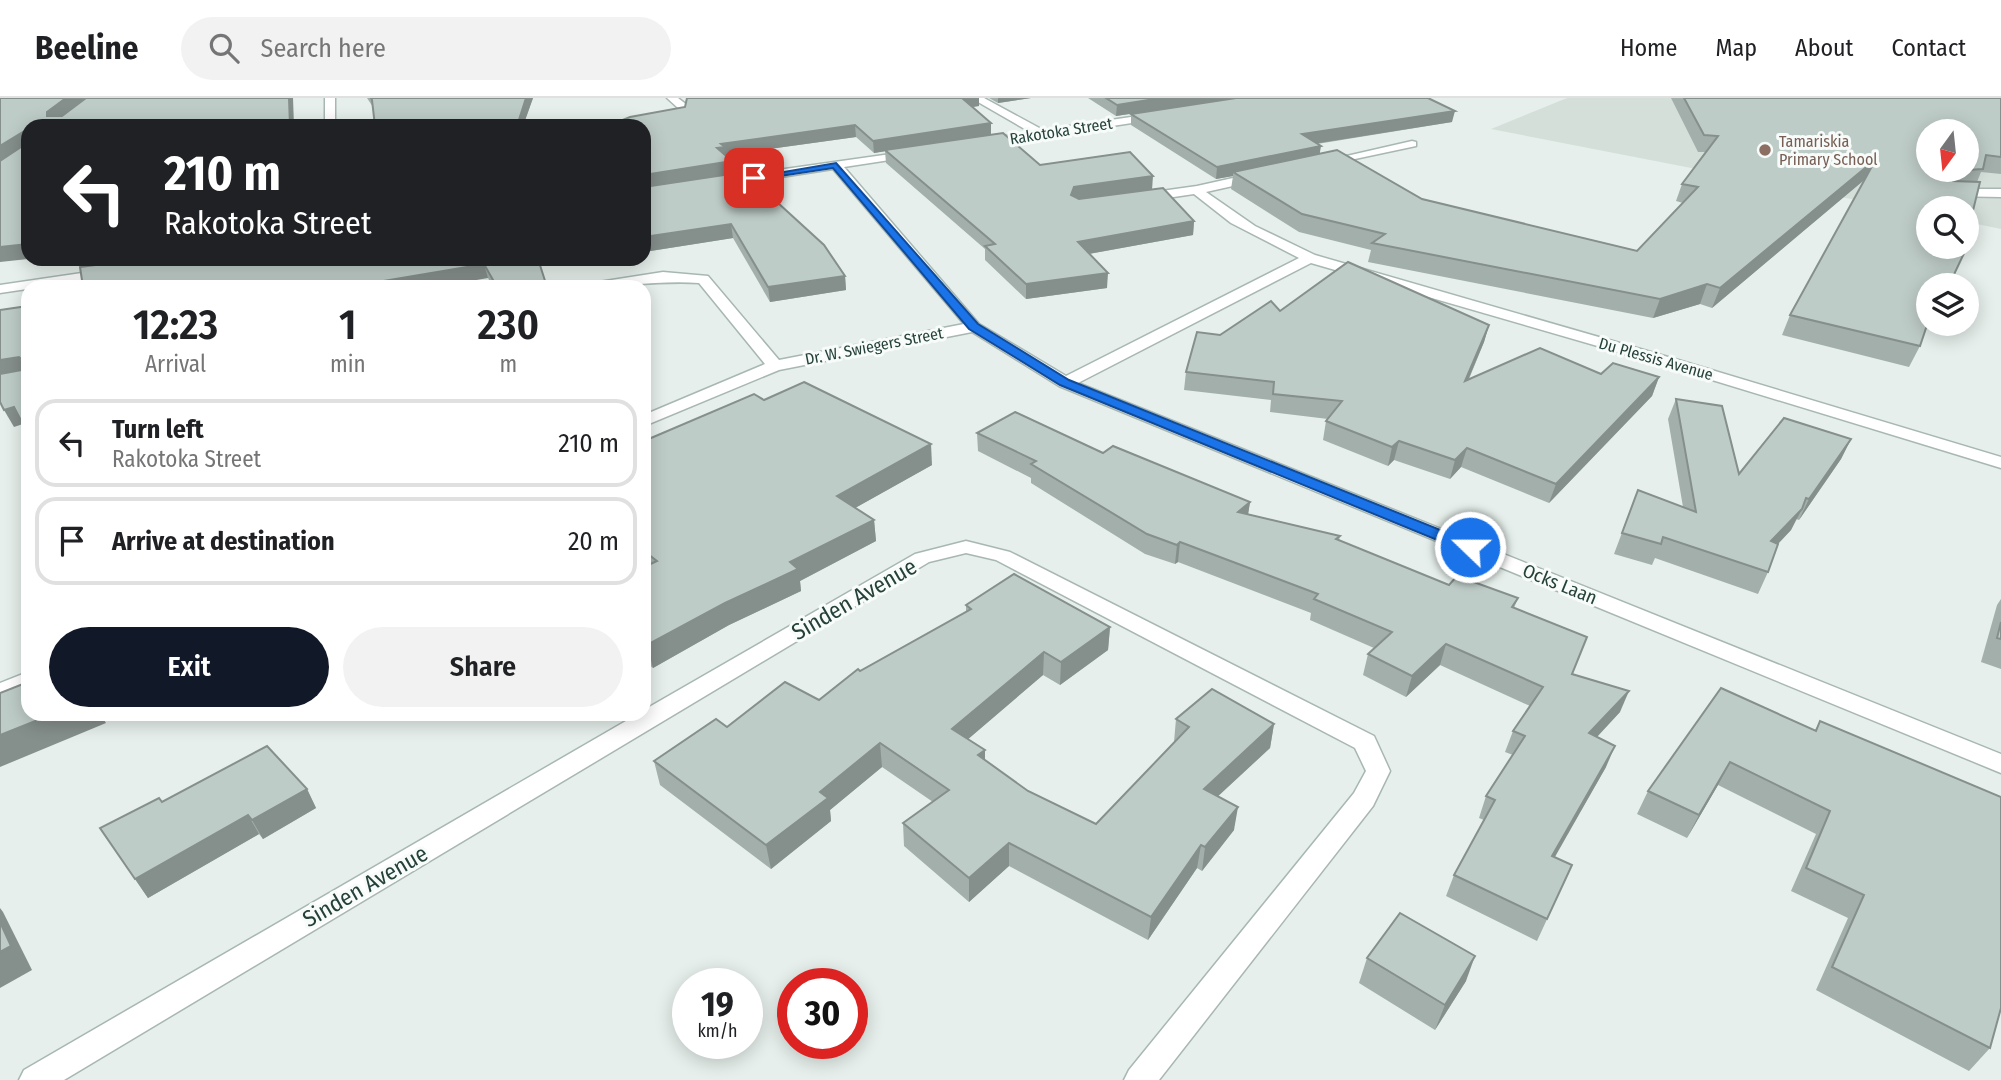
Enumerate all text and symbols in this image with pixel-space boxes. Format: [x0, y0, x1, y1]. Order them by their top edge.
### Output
search box [181, 17, 671, 80]
text: Beeline [35, 28, 139, 68]
icon: search [205, 29, 243, 67]
text: Search here [261, 33, 386, 64]
text: Home [1620, 34, 1677, 62]
text: Map [1715, 34, 1757, 62]
text: About [1795, 34, 1853, 62]
text: Contact [1891, 34, 1966, 62]
street label: Rakotoka Street [1008, 113, 1114, 148]
north arrow [1916, 119, 1979, 182]
map controls [1916, 119, 1979, 336]
place label: Tamariskia Primary School [1779, 132, 1878, 169]
marker: Tamariskia Primary School [1757, 142, 1773, 158]
text: 210 m [164, 144, 281, 203]
icon: left [49, 147, 140, 238]
pin [724, 148, 784, 208]
icon: arrive [735, 159, 773, 197]
button: search [1916, 196, 1979, 259]
text: Rakotoka Street [164, 204, 371, 242]
button: layers [1916, 273, 1979, 336]
text: 12:23 [133, 300, 218, 350]
text: 1 [339, 300, 357, 350]
text: 230 [478, 300, 539, 350]
street label: Dr. W. Swiegers Street [803, 323, 945, 369]
street label: Du Plessis Avenue [1597, 334, 1715, 384]
text: Arrival [145, 350, 206, 378]
text: min [330, 350, 366, 378]
text: m [499, 350, 517, 378]
text: Turn left [112, 414, 204, 445]
icon: left [53, 424, 91, 462]
text: 210 m [558, 428, 619, 459]
text: Rakotoka Street [112, 445, 261, 473]
position arrow [1433, 510, 1507, 584]
icon: arrive [53, 522, 91, 560]
text: Arrive at destination [112, 526, 335, 557]
text: 20 m [568, 526, 619, 557]
street label: Sinden Avenue [787, 552, 921, 646]
street label: Ocks Laan [1519, 559, 1601, 609]
button: Exit [49, 627, 329, 707]
button: Share [343, 627, 623, 707]
street label: Sinden Avenue [298, 839, 432, 933]
speed limit sign: 30 [777, 968, 868, 1059]
text: 19 [701, 983, 734, 1025]
text: km/h [697, 1020, 738, 1042]

